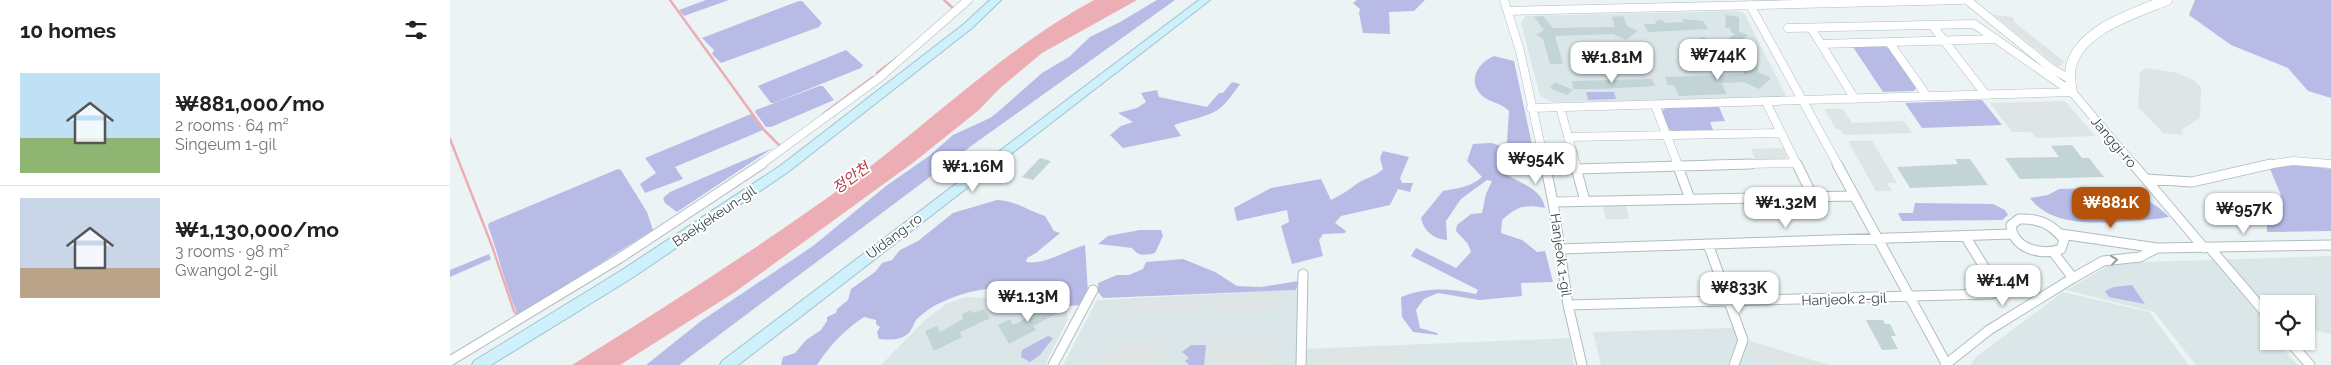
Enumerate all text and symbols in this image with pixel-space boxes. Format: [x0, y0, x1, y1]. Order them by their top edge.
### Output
icon: filters [402, 16, 430, 44]
text: 10 homes [20, 18, 116, 43]
pin: ₩744K [1683, 38, 1753, 81]
pin: ₩1.81M [1571, 42, 1653, 84]
text: ₩744K [1690, 45, 1746, 64]
text: ₩1.81M [1581, 48, 1643, 67]
text: ₩881,000/mo [175, 91, 324, 116]
icon: home [60, 93, 120, 153]
street label: Janggi-ro [2088, 113, 2140, 171]
text: 2 rooms · 64 m² [175, 116, 289, 135]
text: Singeum 1-gil [175, 135, 276, 154]
pin: ₩954K [1501, 142, 1571, 185]
text: ₩954K [1508, 149, 1564, 168]
pin: ₩1.16M [932, 150, 1014, 193]
water label: 정안천 [829, 157, 875, 197]
text: ₩1.16M [942, 157, 1004, 176]
street label: Baekjekeun-gil [669, 182, 759, 250]
pin: ₩1.32M [1745, 186, 1827, 229]
pin: ₩881K [2076, 186, 2146, 229]
pin: ₩957K [2209, 192, 2279, 235]
text: ₩1.32M [1755, 193, 1817, 212]
text: ₩881K [2083, 193, 2139, 212]
text: ₩957K [2216, 199, 2272, 218]
street label: Uidang-ro [863, 210, 925, 262]
street label: Hanjeok 1-gil [1547, 212, 1575, 298]
text: ₩1,130,000/mo [175, 217, 339, 242]
icon: home [60, 218, 120, 278]
text: 3 rooms · 98 m² [175, 242, 290, 261]
one-way arrow [2110, 255, 2118, 266]
text: Gwangol 2-gil [175, 261, 277, 280]
pin: ₩1.4M [1968, 264, 2038, 307]
text: ₩1.4M [1977, 271, 2029, 290]
pin: ₩833K [1704, 272, 1774, 314]
text: ₩833K [1711, 278, 1767, 297]
pin: ₩1.13M [987, 280, 1069, 323]
text: ₩1.13M [998, 287, 1058, 306]
street label: Hanjeok 2-gil [1801, 290, 1887, 308]
map controls [2260, 295, 2315, 350]
button: locate [2260, 295, 2315, 350]

